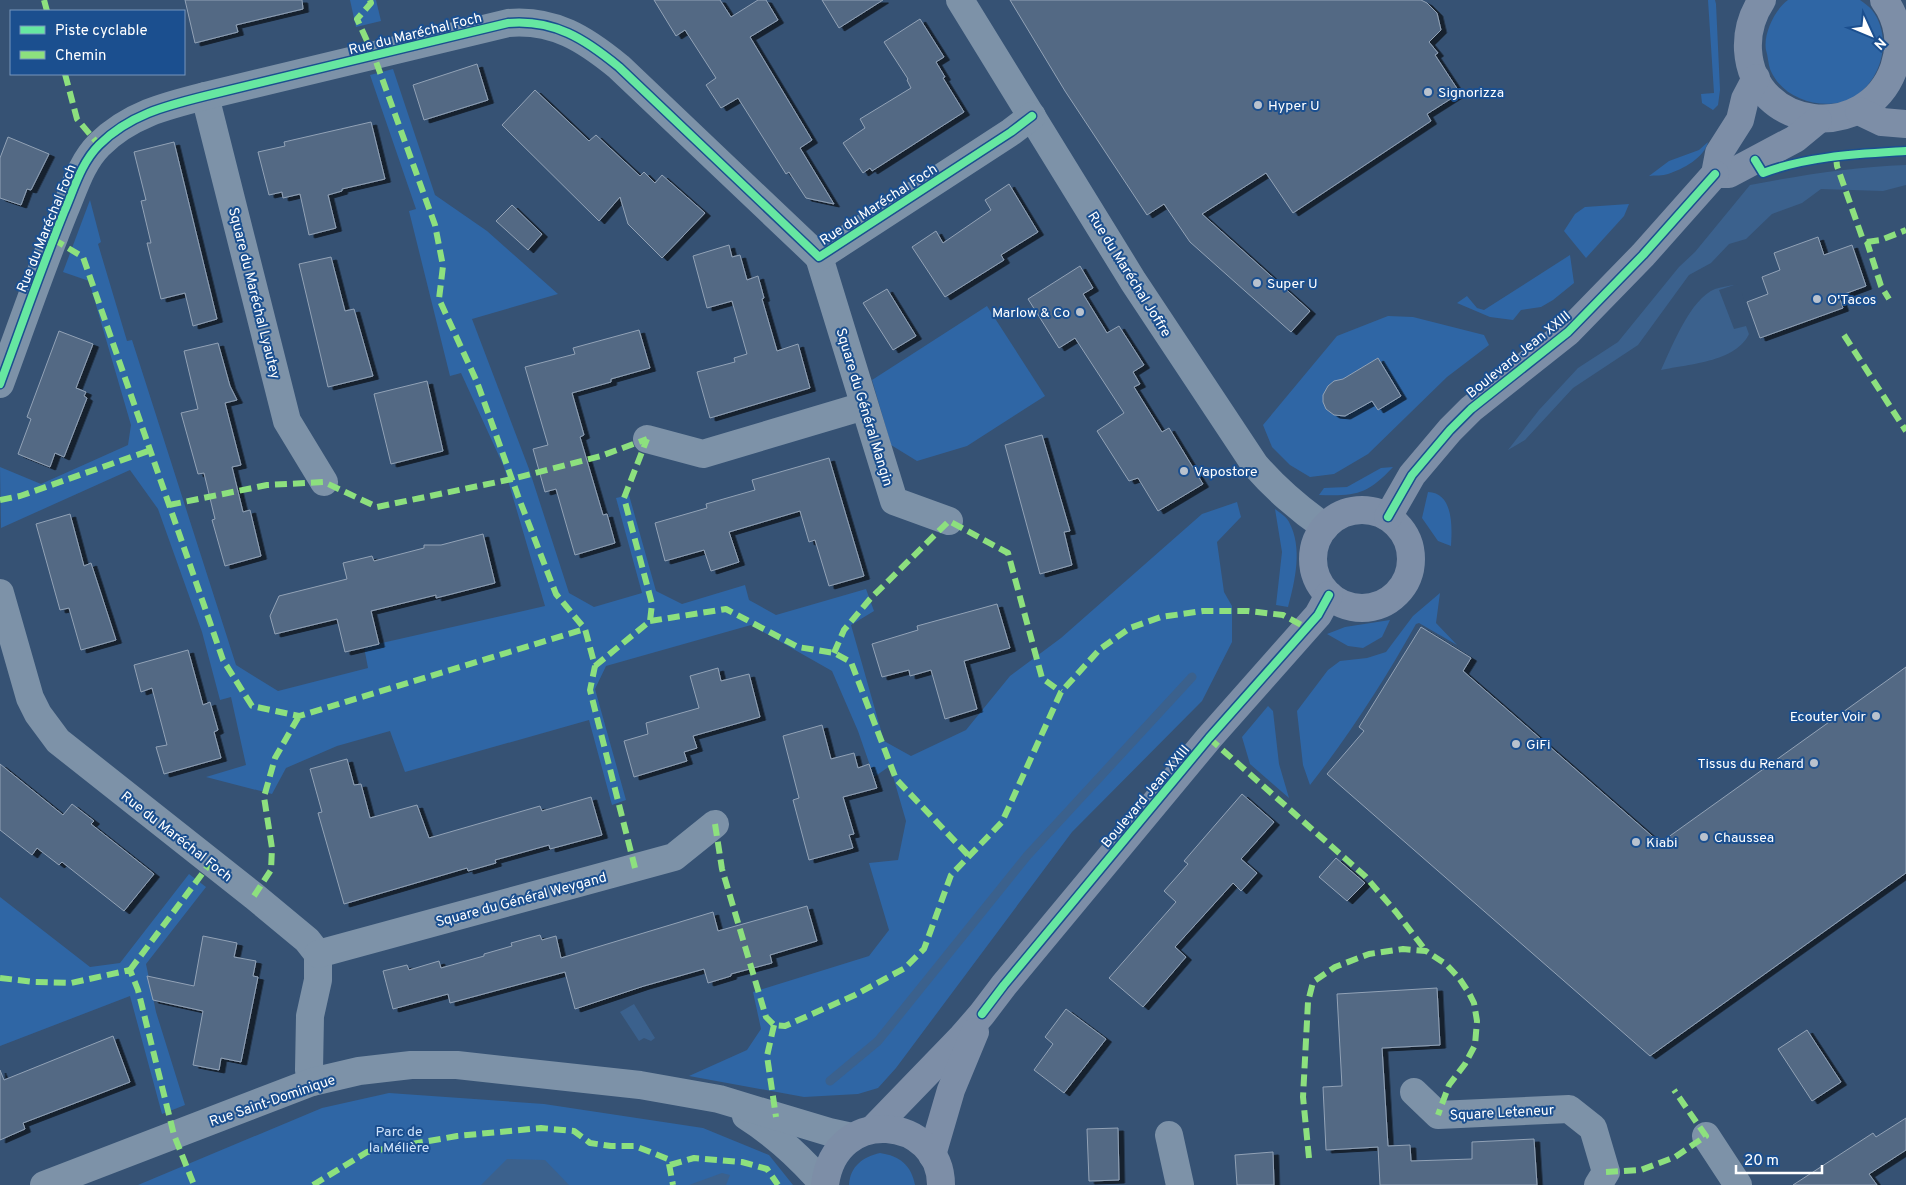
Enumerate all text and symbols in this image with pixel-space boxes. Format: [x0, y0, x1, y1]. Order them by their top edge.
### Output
legend [10, 10, 185, 75]
street label: Rue du Maréchal Foch [347, 10, 484, 59]
north arrow [1846, 10, 1896, 60]
text: Piste cyclable [55, 22, 148, 41]
text: N [1870, 33, 1889, 53]
text: Chemin [55, 47, 107, 66]
place label: Signorizza [1438, 85, 1504, 102]
marker: Signorizza [1422, 86, 1434, 98]
place label: Hyper U [1268, 98, 1320, 115]
marker: Hyper U [1252, 99, 1264, 111]
street label: Rue du Maréchal Foch [817, 161, 941, 250]
street label: Rue du Maréchal Foch [14, 162, 81, 295]
street label: Square du Maréchal Lyautey [224, 206, 283, 381]
street label: Rue du Maréchal Joffre [1083, 209, 1174, 341]
place label: Super U [1267, 276, 1318, 293]
marker: Super U [1251, 277, 1263, 289]
place label: O'Tacos [1827, 292, 1876, 309]
marker: O'Tacos [1811, 293, 1823, 305]
place label: Marlow & Co [992, 305, 1070, 322]
marker: Marlow & Co [1074, 306, 1086, 318]
street label: Boulevard Jean XXIII [1463, 308, 1574, 402]
street label: Square du Général Mangin [831, 326, 896, 489]
place label: Vapostore [1194, 464, 1257, 481]
marker: Vapostore [1178, 465, 1190, 477]
place label: Ecouter Voir [1790, 709, 1867, 726]
marker: Ecouter Voir [1870, 710, 1882, 722]
place label: GiFi [1526, 737, 1551, 754]
marker: GiFi [1510, 738, 1522, 750]
street label: Boulevard Jean XXIII [1098, 742, 1194, 852]
place label: Tissus du Renard [1697, 756, 1804, 773]
marker: Tissus du Renard [1808, 757, 1820, 769]
street label: Rue du Maréchal Foch [117, 788, 235, 886]
place label: Chaussea [1714, 830, 1774, 847]
marker: Chaussea [1698, 831, 1710, 843]
place label: Kiabi [1646, 835, 1678, 852]
marker: Kiabi [1630, 836, 1642, 848]
street label: Square du Général Weygand [434, 869, 609, 931]
street label: Rue Saint-Dominique [207, 1072, 338, 1131]
street label: Square Leteneur [1449, 1102, 1555, 1125]
park label: Parc de la Mélière [369, 1124, 429, 1157]
scale bar [1736, 1142, 1822, 1174]
text: 20 m [1744, 1152, 1779, 1171]

